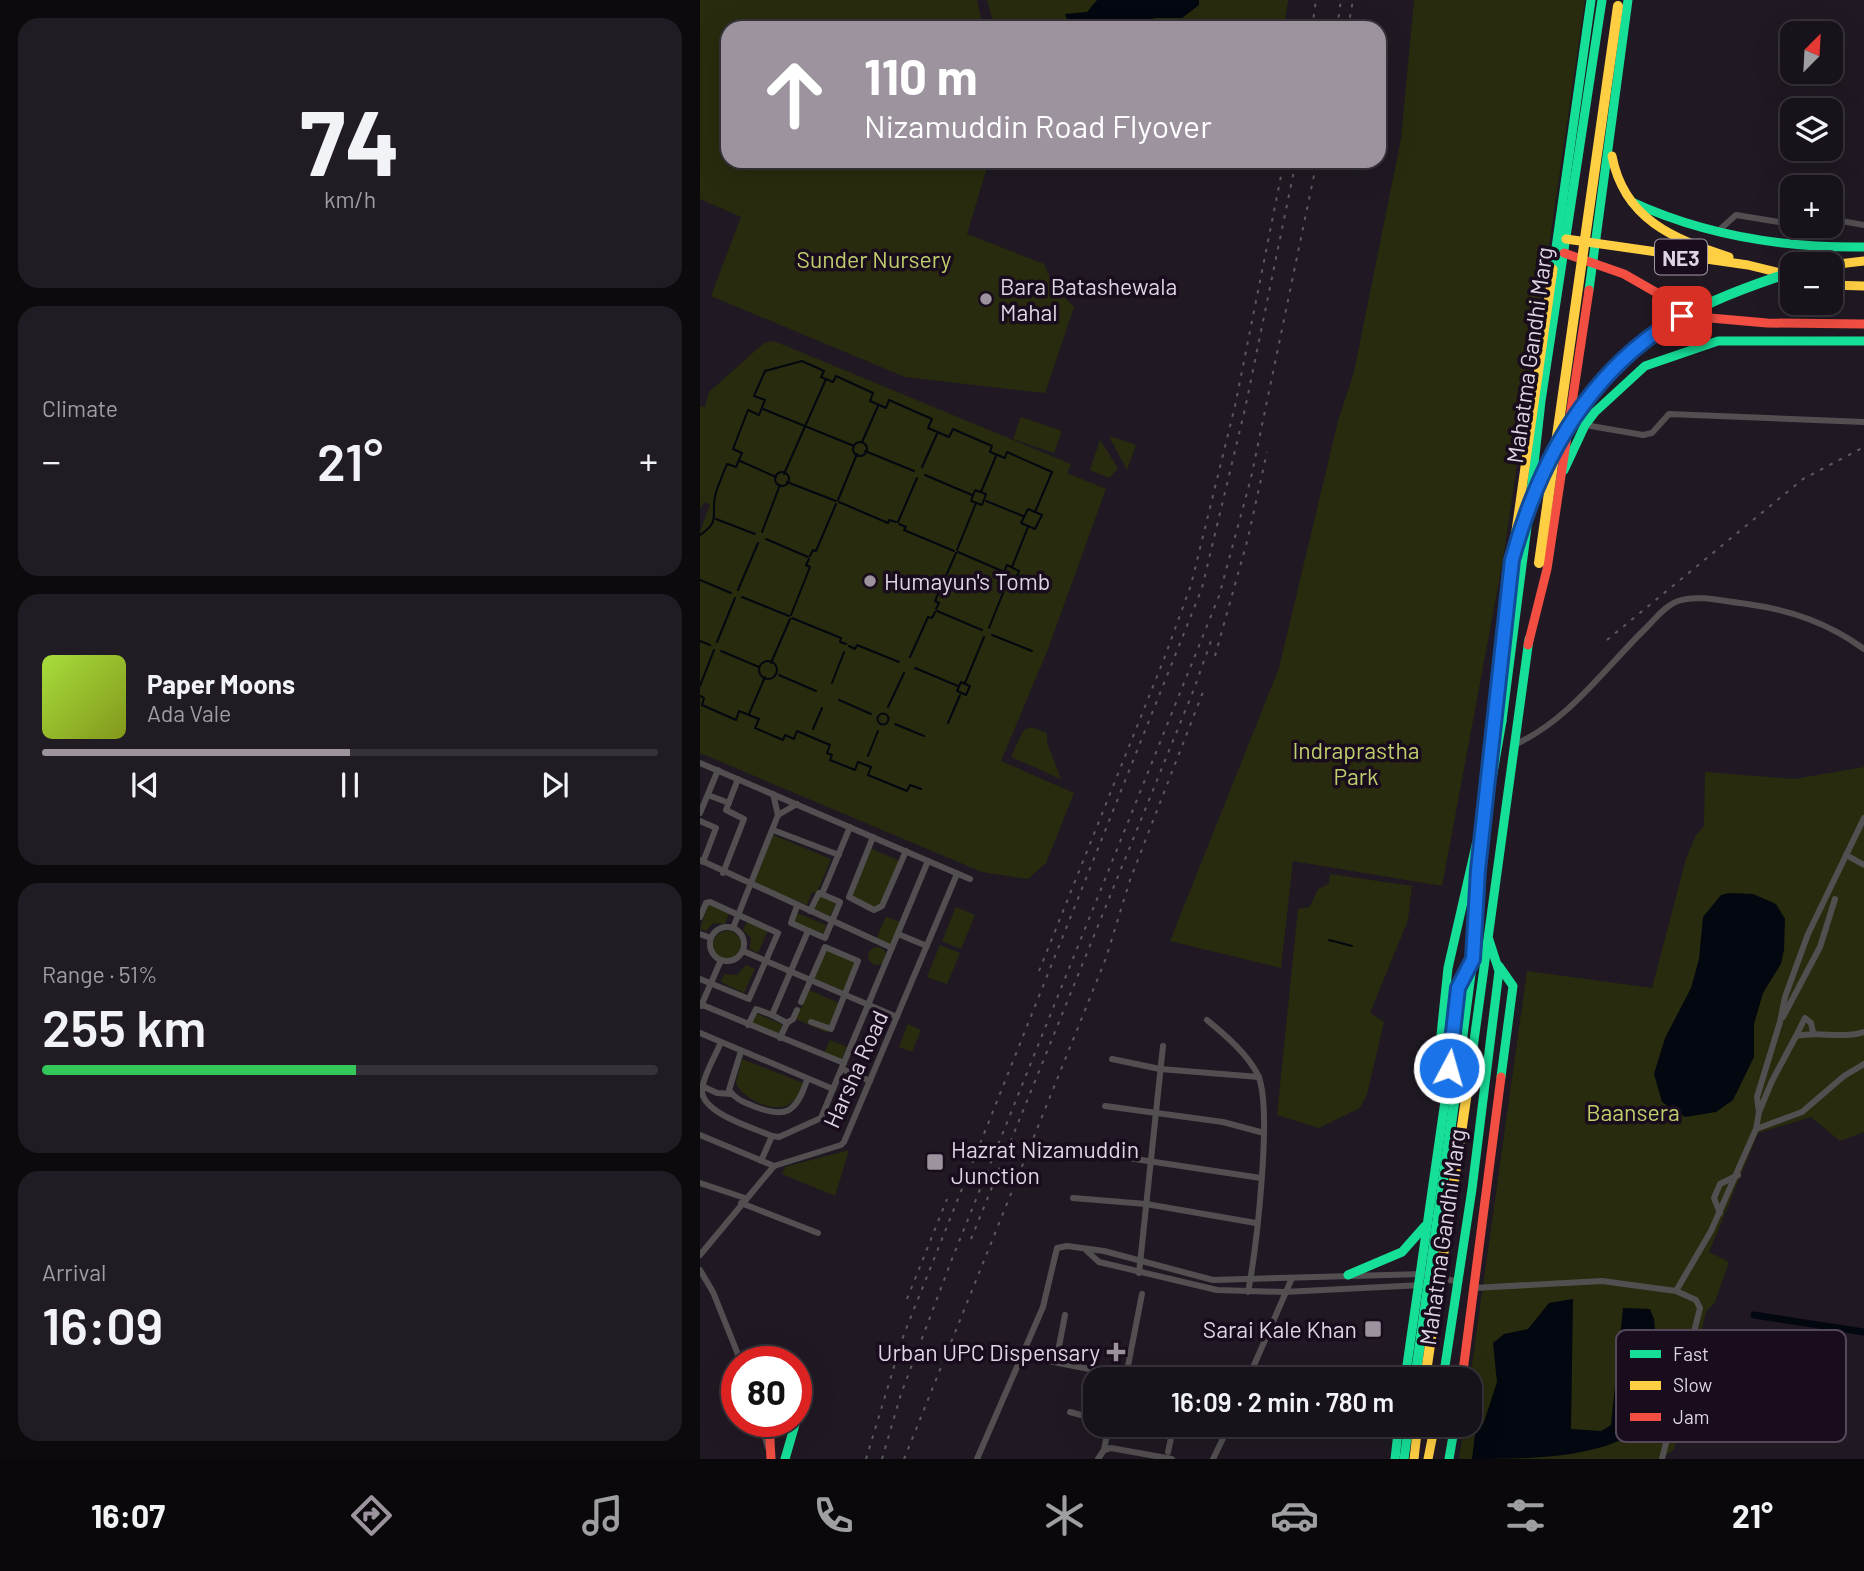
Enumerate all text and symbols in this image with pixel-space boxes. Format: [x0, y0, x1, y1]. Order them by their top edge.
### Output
north arrow [1780, 21, 1843, 84]
map controls [1780, 21, 1843, 315]
text: 110 m [864, 46, 978, 105]
icon: ahead [749, 49, 840, 140]
text: 74 [300, 85, 400, 194]
button: layers [1780, 98, 1843, 161]
text: Nizamuddin Road Flyover [864, 106, 1212, 144]
button: + [1780, 175, 1843, 238]
text: km/h [324, 185, 376, 213]
road number: NE3 [1655, 240, 1707, 274]
park label: Sunder Nursery [797, 245, 952, 273]
street label: Mahatma Gandhi Marg [1500, 245, 1558, 465]
button: − [1780, 252, 1843, 315]
place label: Bara Batashewala Mahal [1000, 272, 1177, 326]
pin [1652, 286, 1712, 346]
marker: Bara Batashewala Mahal [978, 291, 994, 307]
icon: arrive [1663, 297, 1701, 335]
text: Climate [42, 394, 118, 422]
text: 21° [317, 429, 383, 491]
text: − [42, 437, 61, 483]
text: + [639, 437, 658, 483]
place label: Humayun's Tomb [884, 567, 1050, 595]
marker: Humayun's Tomb [862, 573, 878, 589]
text: Paper Moons [147, 668, 295, 699]
text: Ada Vale [147, 699, 231, 727]
park label: Indraprastha Park [1292, 736, 1420, 790]
icon: previous [126, 766, 164, 804]
icon: pause [331, 766, 369, 804]
icon: next [536, 766, 574, 804]
text: Range · 51% [42, 960, 158, 988]
text: 255 km [42, 995, 206, 1057]
street label: Harsha Road [817, 1006, 893, 1132]
position arrow [1412, 1031, 1486, 1105]
park label: Baansera [1586, 1098, 1680, 1126]
street label: Mahatma Gandhi Marg [1413, 1127, 1471, 1347]
place label: Hazrat Nizamuddin Junction [951, 1135, 1139, 1189]
marker: Hazrat Nizamuddin Junction [925, 1152, 945, 1172]
text: Arrival [42, 1258, 106, 1286]
text: 16:09 [42, 1293, 163, 1355]
place label: Sarai Kale Khan [1203, 1315, 1357, 1343]
marker: Sarai Kale Khan [1363, 1319, 1383, 1339]
legend [1616, 1330, 1846, 1442]
place label: Urban UPC Dispensary [878, 1338, 1100, 1366]
marker: Urban UPC Dispensary [1106, 1342, 1126, 1362]
text: Fast [1673, 1342, 1709, 1365]
speed limit sign: 80 [721, 1346, 812, 1437]
text: Slow [1673, 1373, 1712, 1396]
text: 16:09 · 2 min · 780 m [1171, 1386, 1394, 1417]
text: Jam [1673, 1405, 1709, 1428]
icon: directions [347, 1491, 396, 1540]
icon: music [578, 1491, 627, 1540]
icon: phone [809, 1491, 858, 1540]
icon: climate [1040, 1491, 1089, 1540]
icon: car [1270, 1491, 1319, 1540]
icon: filters [1501, 1491, 1550, 1540]
text: 16:07 [91, 1496, 165, 1534]
text: 21° [1732, 1496, 1773, 1534]

